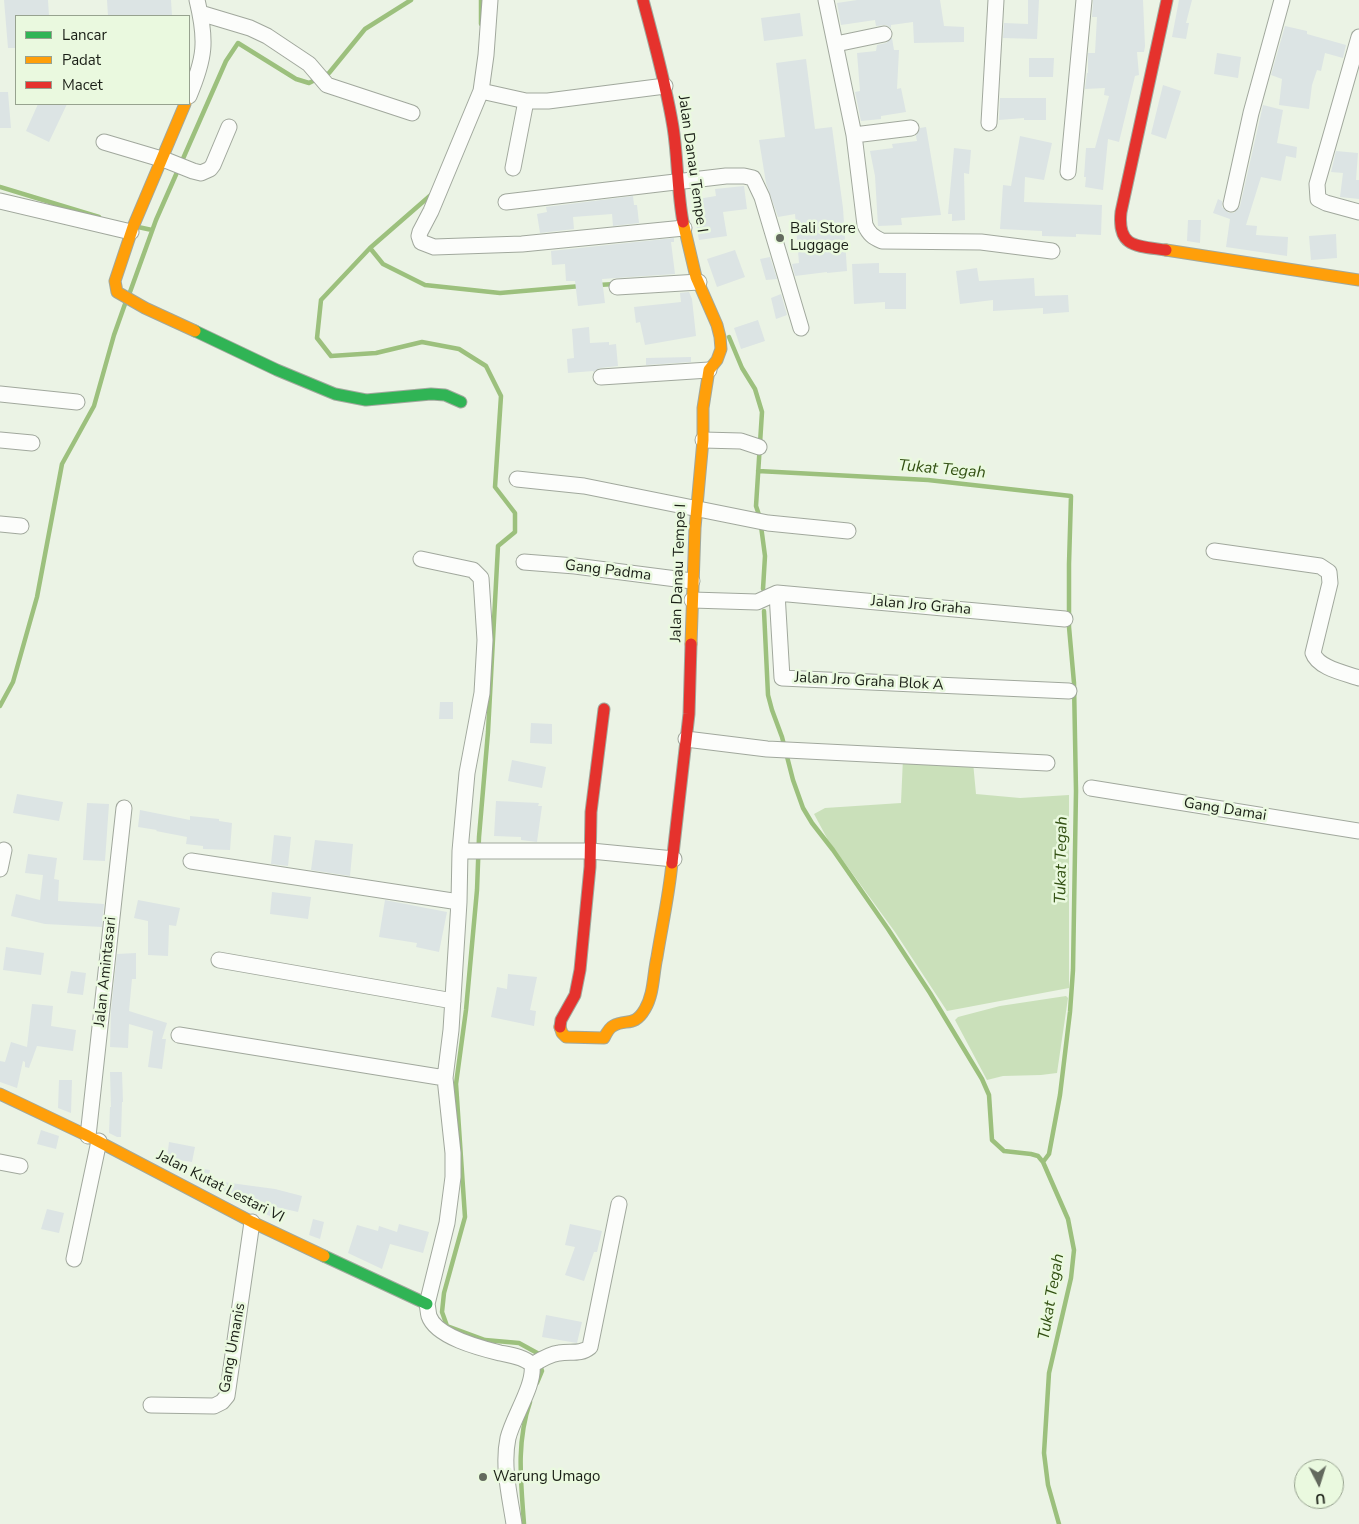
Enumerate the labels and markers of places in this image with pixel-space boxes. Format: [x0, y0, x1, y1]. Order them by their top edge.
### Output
place label: Bali Store Luggage [790, 220, 856, 255]
marker: Bali Store Luggage [774, 232, 786, 244]
place label: Warung Umago [493, 1468, 600, 1486]
marker: Warung Umago [477, 1471, 489, 1483]

